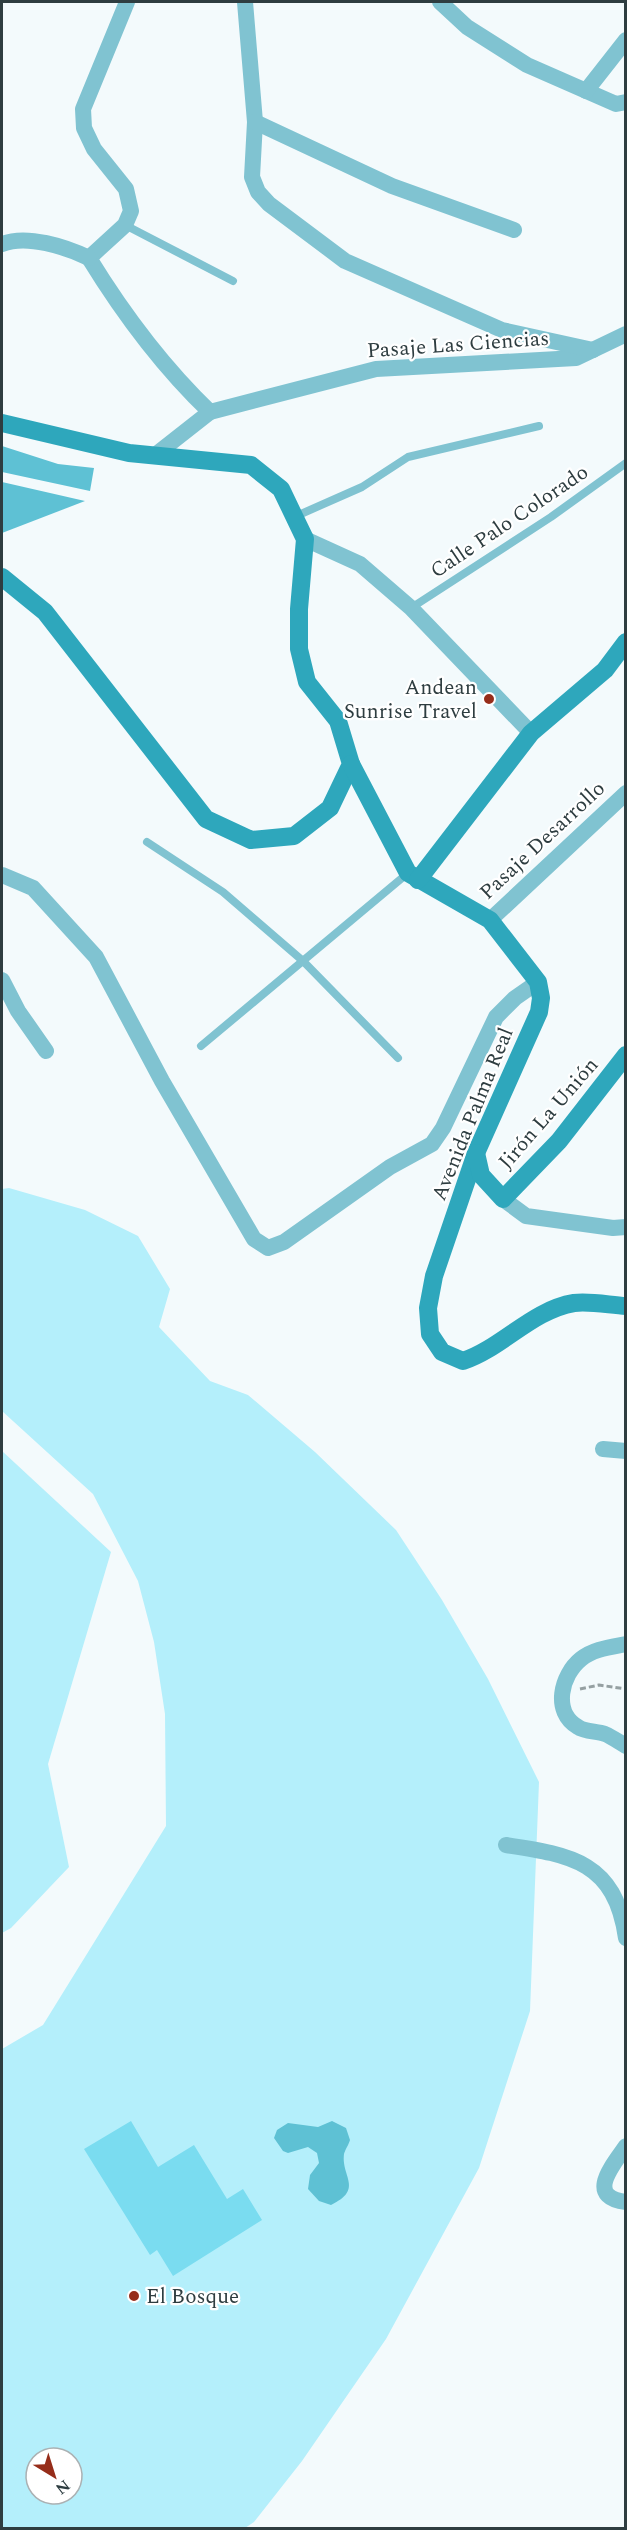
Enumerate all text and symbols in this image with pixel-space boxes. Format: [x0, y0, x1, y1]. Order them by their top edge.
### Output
street label: Pasaje Las Ciencias [366, 323, 550, 367]
street label: Calle Palo Colorado [424, 457, 595, 587]
place label: Andean Sunrise Travel [344, 672, 477, 728]
marker: Andean Sunrise Travel [482, 692, 496, 706]
street label: Pasaje Desarrollo [473, 774, 613, 908]
street label: Avenida Palma Real [424, 1023, 522, 1206]
street label: Jirón La Unión [491, 1051, 607, 1177]
place label: El Bosque [146, 2281, 239, 2313]
marker: El Bosque [127, 2289, 141, 2303]
north arrow [24, 2446, 84, 2506]
text: N [50, 2474, 75, 2501]

